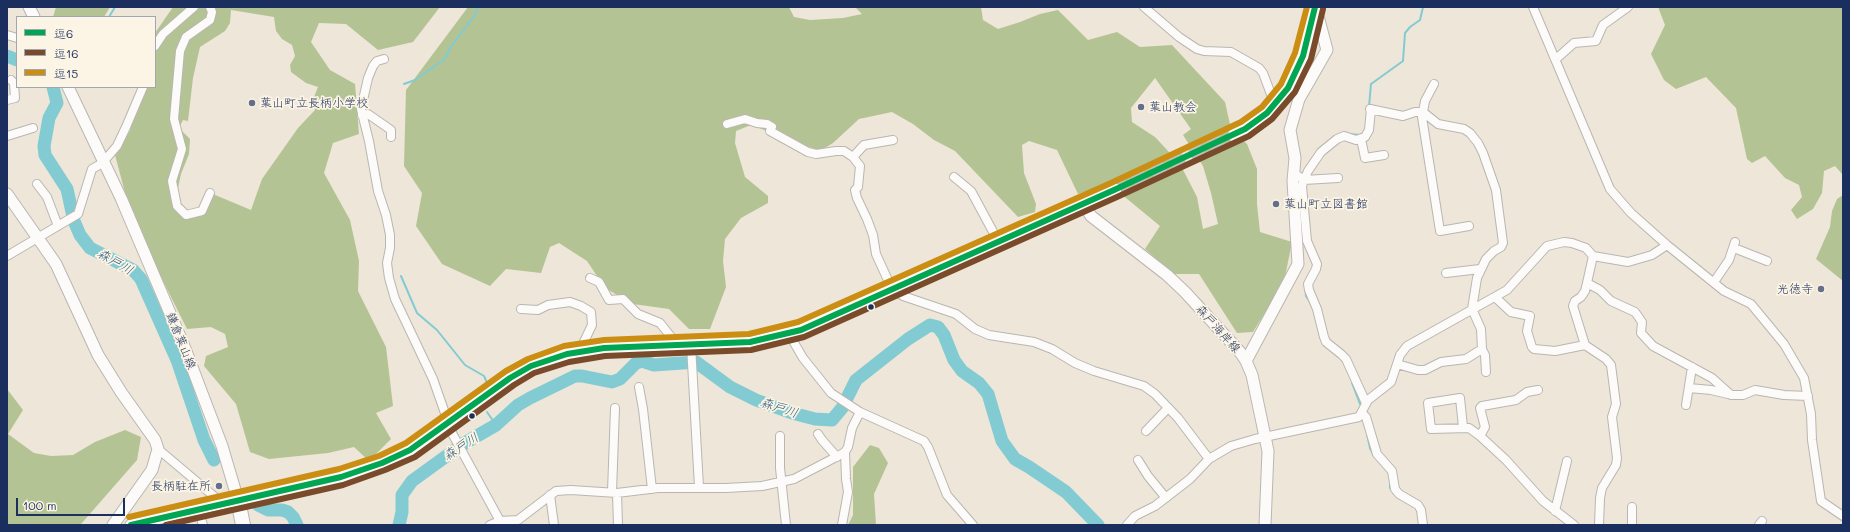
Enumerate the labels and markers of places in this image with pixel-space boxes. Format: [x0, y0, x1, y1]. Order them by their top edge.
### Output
place label: 葉山町立長柄小学校 [260, 96, 368, 110]
marker: 葉山町立長柄小学校 [247, 98, 257, 108]
place label: 葉山教会 [1149, 100, 1197, 114]
marker: 葉山教会 [1136, 102, 1146, 112]
place label: 葉山町立図書館 [1284, 197, 1368, 211]
marker: 葉山町立図書館 [1271, 199, 1281, 209]
place label: 光徳寺 [1777, 282, 1813, 296]
marker: 光徳寺 [1816, 284, 1826, 294]
unlabelled marker [866, 302, 876, 312]
unlabelled marker [467, 411, 477, 421]
place label: 長柄駐在所 [151, 479, 211, 493]
marker: 長柄駐在所 [214, 481, 224, 491]

